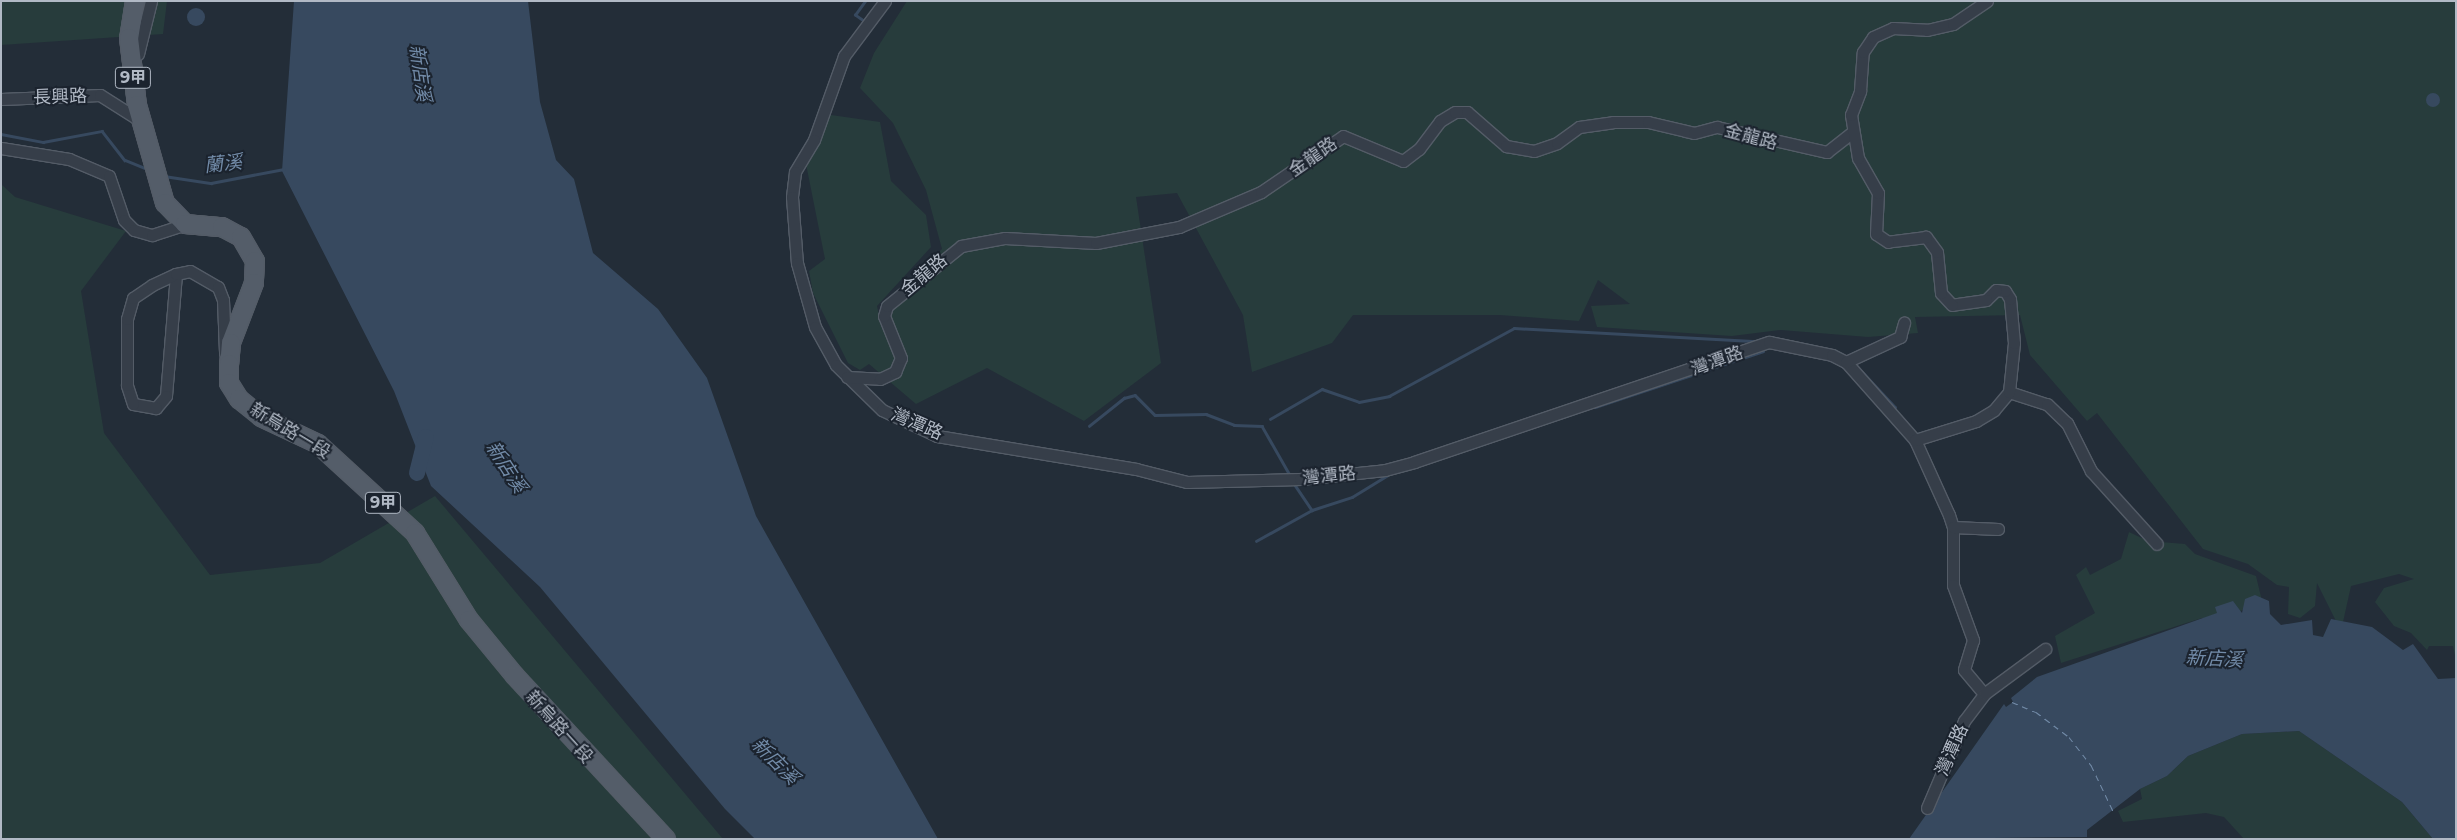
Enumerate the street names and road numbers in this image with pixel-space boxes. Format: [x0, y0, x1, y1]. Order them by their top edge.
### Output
road number: 9甲 [114, 64, 152, 92]
street label: 長興路 [33, 85, 87, 109]
street label: 金龍路 [1722, 120, 1780, 154]
street label: 金龍路 [1285, 133, 1341, 181]
street label: 金龍路 [896, 249, 952, 301]
street label: 灣潭路 [1688, 342, 1746, 380]
street label: 新烏路一段 [246, 399, 334, 463]
street label: 灣潭路 [888, 404, 946, 444]
street label: 灣潭路 [1301, 462, 1357, 490]
road number: 9甲 [364, 489, 402, 516]
street label: 新烏路一段 [521, 686, 597, 768]
street label: 灣潭路 [1931, 721, 1973, 779]

